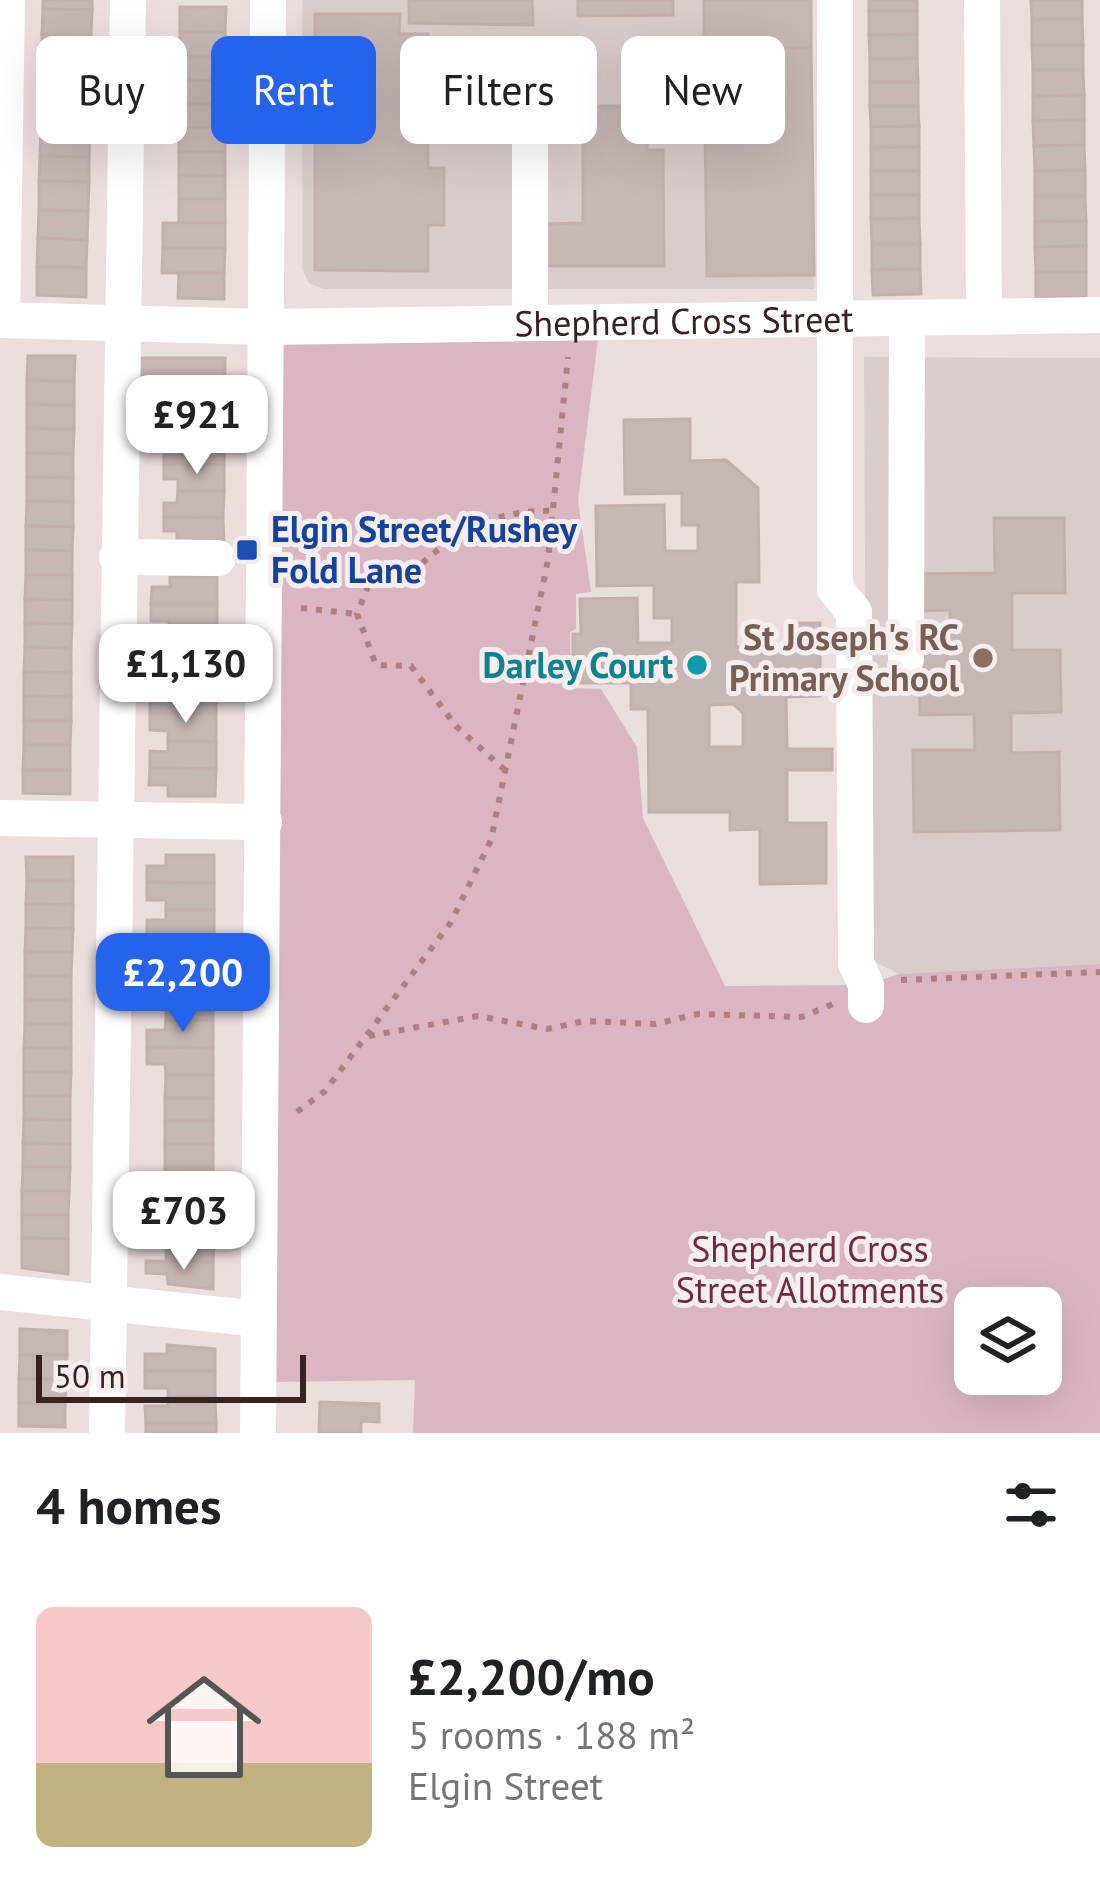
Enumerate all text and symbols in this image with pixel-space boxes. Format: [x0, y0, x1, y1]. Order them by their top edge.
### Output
chip: Buy [36, 36, 187, 144]
chip: Rent [211, 36, 376, 144]
chip: Filters [400, 36, 597, 144]
chip: New [621, 36, 785, 144]
street label: Shepherd Cross Street [514, 295, 854, 346]
pin: £921 [126, 375, 268, 477]
text: £921 [153, 388, 241, 439]
place label: Elgin Street/Rushey Fold Lane [271, 505, 578, 593]
marker: Elgin Street/Rushey Fold Lane [234, 537, 260, 563]
place label: St Joseph's RC Primary School [729, 613, 959, 701]
pin: £1,130 [88, 624, 284, 726]
text: £1,130 [126, 637, 246, 688]
place label: Darley Court [482, 641, 673, 688]
marker: St Joseph's RC Primary School [970, 645, 996, 671]
marker: Darley Court [684, 652, 710, 678]
pin: £2,200 [85, 933, 281, 1035]
text: £2,200 [123, 946, 243, 997]
pin: £703 [113, 1171, 255, 1273]
text: £703 [140, 1184, 228, 1235]
park label: Shepherd Cross Street Allotments [676, 1225, 944, 1313]
map controls [954, 1287, 1062, 1395]
button: layers [954, 1287, 1062, 1395]
scale bar [36, 1349, 306, 1402]
text: 50 m [54, 1354, 126, 1397]
text: 4 homes [36, 1472, 222, 1538]
icon: filters [998, 1472, 1064, 1538]
text: £2,200/mo [408, 1643, 655, 1709]
icon: home [132, 1655, 276, 1799]
text: 5 rooms · 188 m² [408, 1709, 695, 1760]
text: Elgin Street [408, 1760, 603, 1811]

